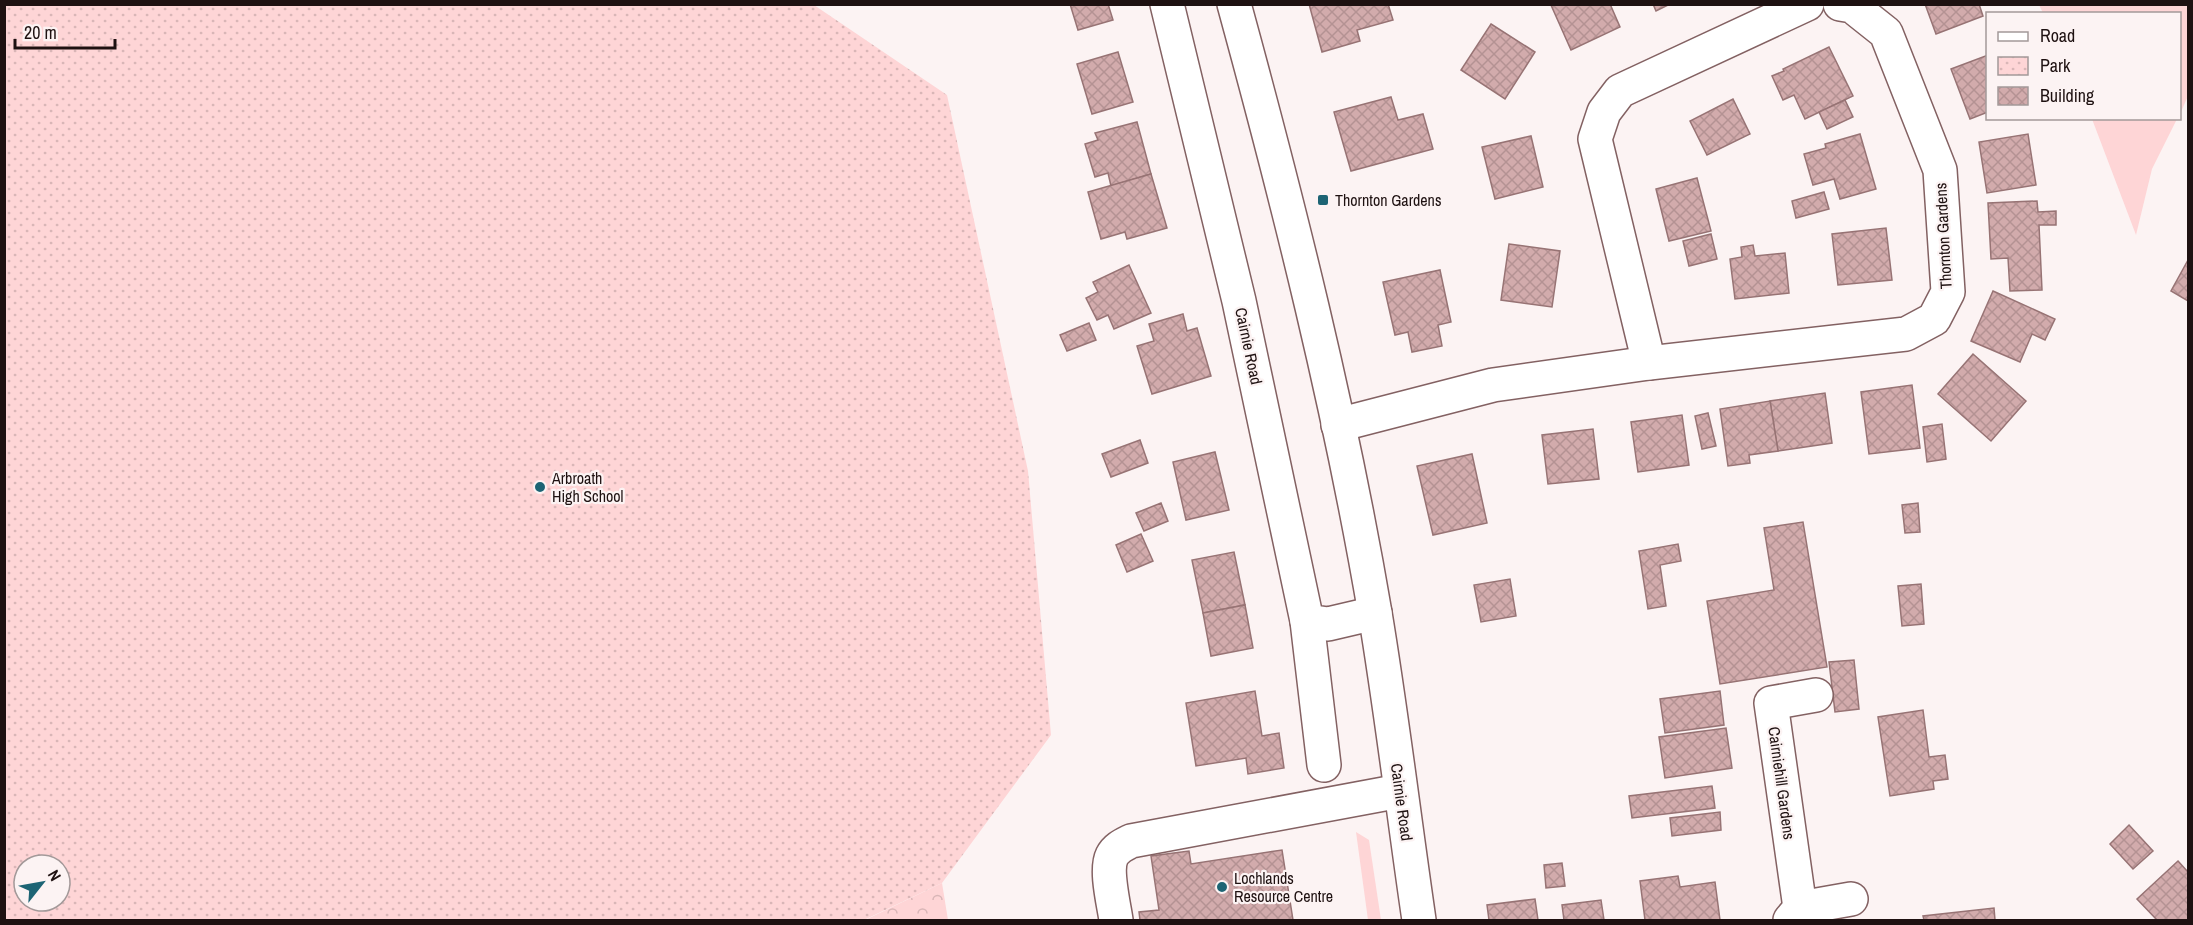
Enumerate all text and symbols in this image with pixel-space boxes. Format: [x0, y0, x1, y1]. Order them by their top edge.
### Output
scale bar [15, 12, 116, 50]
legend [1986, 12, 2181, 120]
text: 20 m [24, 20, 57, 45]
text: Road [2040, 23, 2075, 48]
text: Park [2040, 53, 2071, 78]
text: Building [2040, 83, 2095, 108]
street label: Thornton Gardens [1929, 182, 1957, 290]
place label: Thornton Gardens [1335, 189, 1441, 211]
marker: Thornton Gardens [1316, 193, 1330, 207]
street label: Cairnie Road [1230, 306, 1268, 386]
place label: Arbroath High School [551, 467, 624, 507]
marker: Arbroath High School [533, 480, 547, 494]
street label: Cairniehill Gardens [1763, 725, 1801, 841]
street label: Cairnie Road [1386, 762, 1418, 842]
north arrow [12, 853, 72, 913]
text: N [43, 866, 67, 885]
place label: Lochlands Resource Centre [1234, 867, 1333, 907]
marker: Lochlands Resource Centre [1215, 880, 1229, 894]

